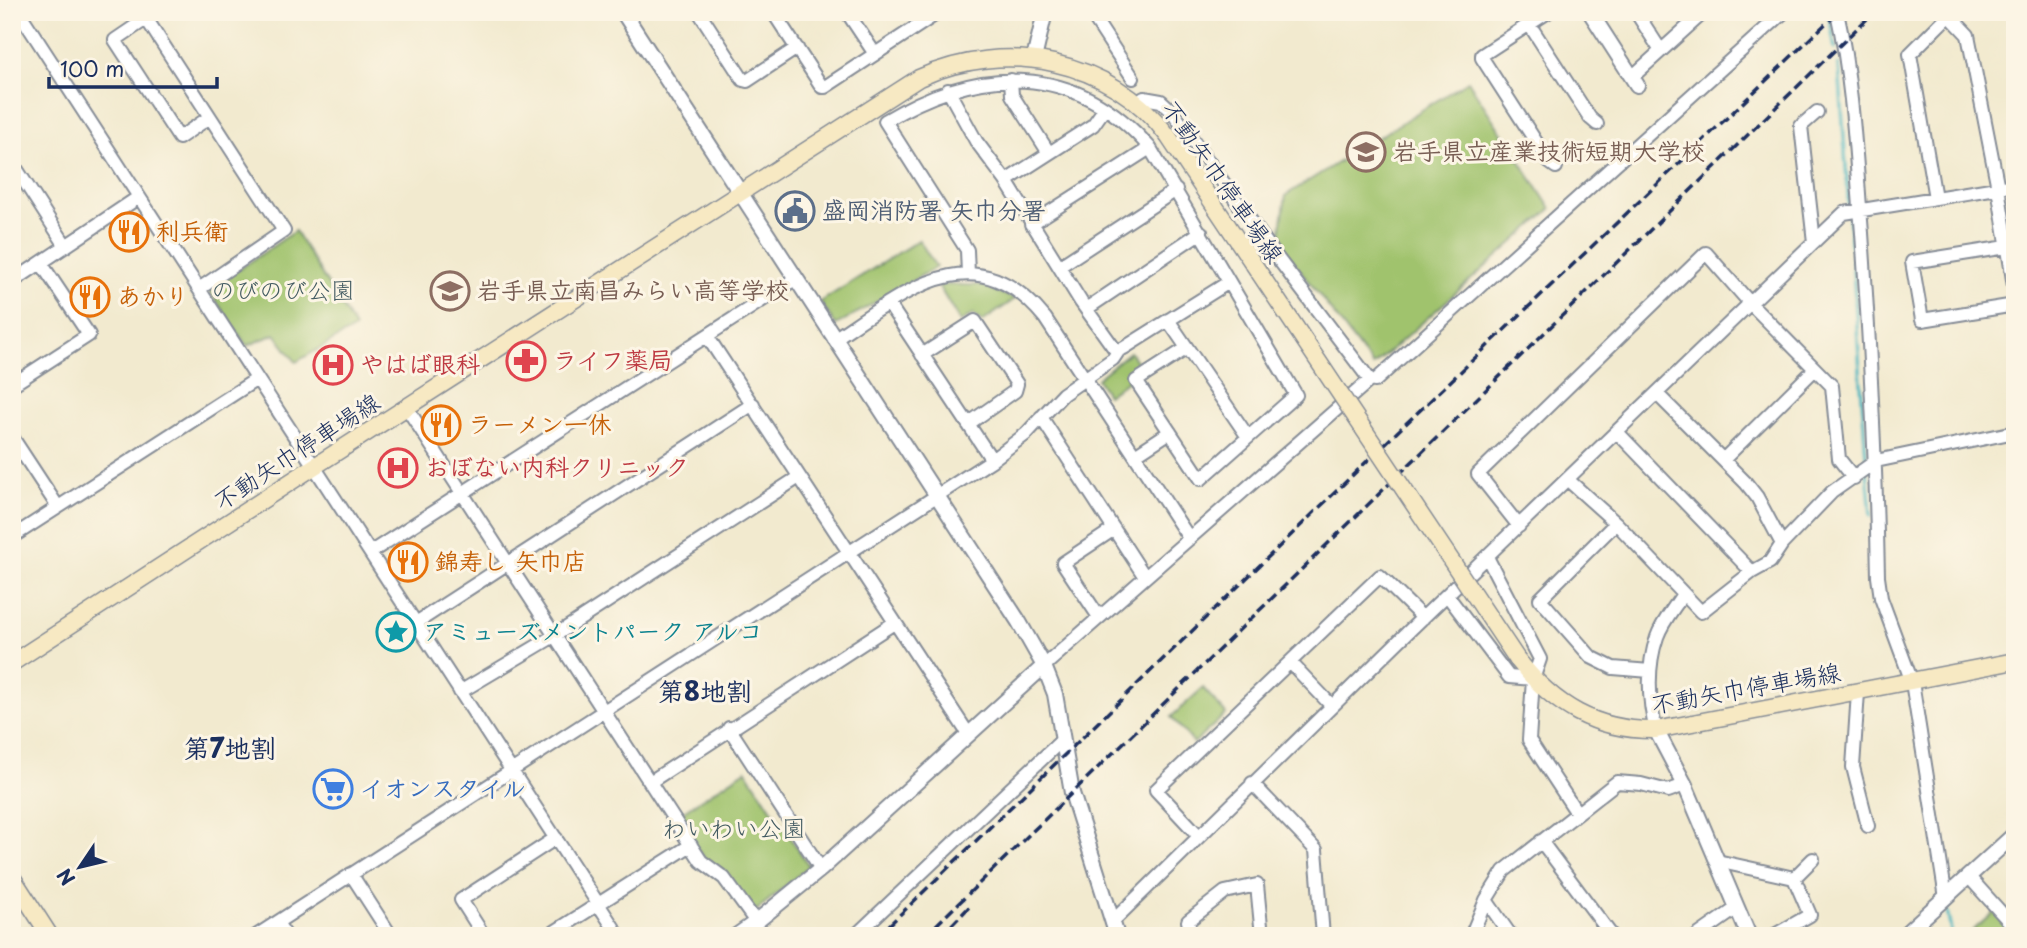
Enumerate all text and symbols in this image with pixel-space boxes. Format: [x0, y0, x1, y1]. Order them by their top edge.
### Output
scale bar [49, 46, 217, 90]
text: 100 m [60, 52, 124, 84]
street label: 不動矢巾停車場線 [1154, 92, 1293, 270]
school or university icon: 岩手県立産業技術短期大学校 [1345, 131, 1387, 173]
place label: 岩手県立産業技術短期大学校 [1393, 132, 1705, 168]
public building icon: 盛岡消防署 矢巾分署 [774, 190, 816, 232]
place label: 盛岡消防署 矢巾分署 [822, 191, 1046, 227]
restaurant icon: 利兵衛 [108, 211, 150, 253]
place label: 利兵衛 [156, 212, 228, 248]
school or university icon: 岩手県立南昌みらい高等学校 [429, 270, 471, 312]
park label: のびのび公園 [211, 271, 355, 307]
place label: 岩手県立南昌みらい高等学校 [477, 271, 789, 307]
restaurant icon: あかり [69, 276, 111, 318]
place label: あかり [117, 277, 189, 313]
pharmacy icon: ライフ薬局 [505, 340, 547, 382]
place label: ライフ薬局 [553, 341, 673, 377]
hospital icon: やはば眼科 [312, 344, 354, 386]
place label: やはば眼科 [360, 345, 480, 381]
street label: 不動矢巾停車場線 [206, 383, 386, 518]
restaurant icon: ラーメン一休 [420, 404, 462, 446]
place label: ラーメン一休 [468, 405, 612, 441]
hospital icon: おぼない内科クリニック [377, 447, 419, 489]
place label: おぼない内科クリニック [425, 448, 689, 484]
restaurant icon: 錦寿し 矢巾店 [387, 541, 429, 583]
place label: 錦寿し 矢巾店 [435, 542, 587, 578]
place icon: アミューズメントパーク アルコ [375, 611, 417, 653]
place label: アミューズメントパーク アルコ [423, 612, 763, 648]
street label: 不動矢巾停車場線 [1648, 653, 1843, 721]
district label: 第8地割 [658, 671, 752, 710]
district label: 第7地割 [184, 728, 276, 767]
supermarket icon: イオンスタイル [312, 768, 354, 810]
place label: イオンスタイル [360, 769, 526, 805]
park label: わいわい公園 [662, 809, 806, 845]
north arrow [46, 832, 116, 902]
text: N [49, 863, 81, 892]

